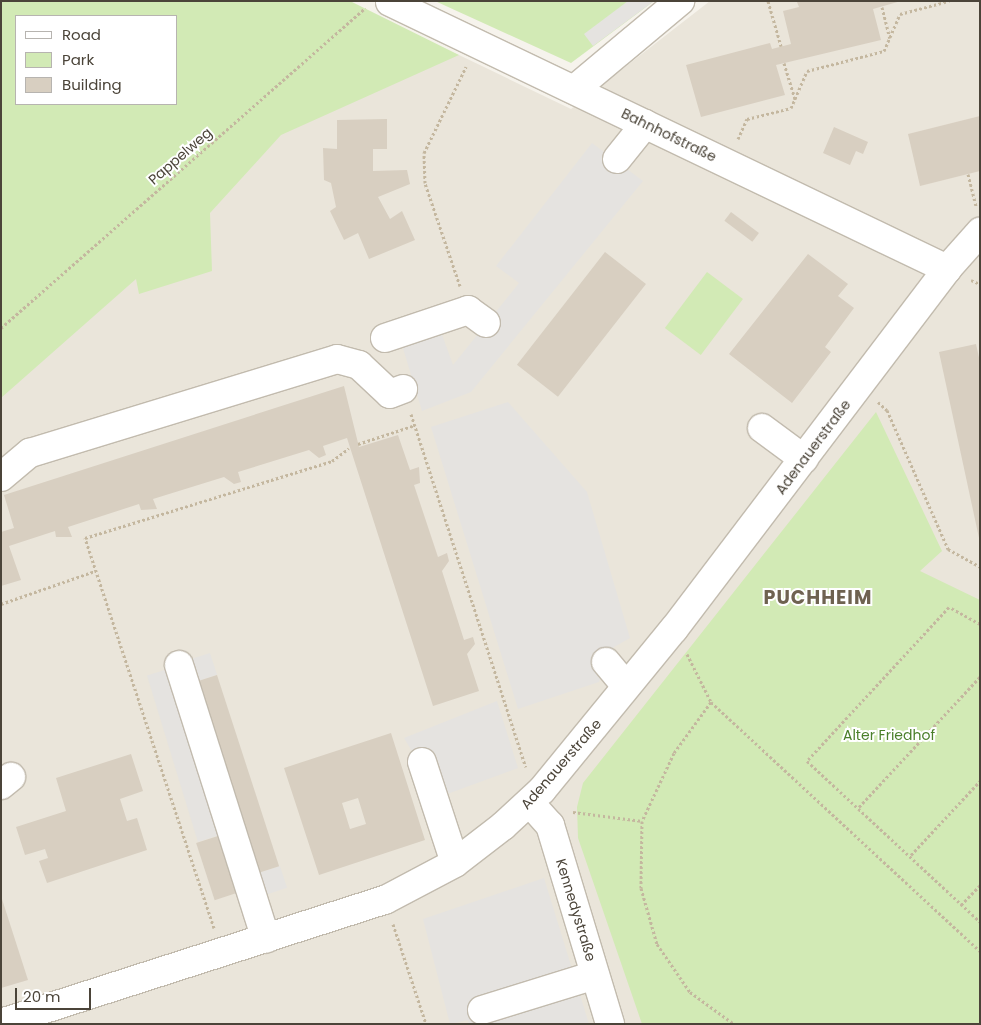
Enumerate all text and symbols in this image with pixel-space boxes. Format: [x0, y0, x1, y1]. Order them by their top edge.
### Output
legend [15, 15, 178, 105]
text: Road [62, 24, 101, 45]
text: Park [62, 49, 94, 70]
text: Building [62, 74, 122, 95]
street label: Bahnhofstraße [619, 105, 719, 165]
street label: Pappelweg [145, 124, 215, 188]
street label: Adenauerstraße [772, 396, 854, 498]
district label: PUCHHEIM [763, 587, 873, 609]
street label: Adenauerstraße [517, 715, 605, 813]
park label: Alter Friedhof [843, 727, 935, 743]
street label: Kennedystraße [552, 857, 600, 963]
scale bar [18, 978, 94, 1010]
text: 20 m [23, 986, 61, 1007]

